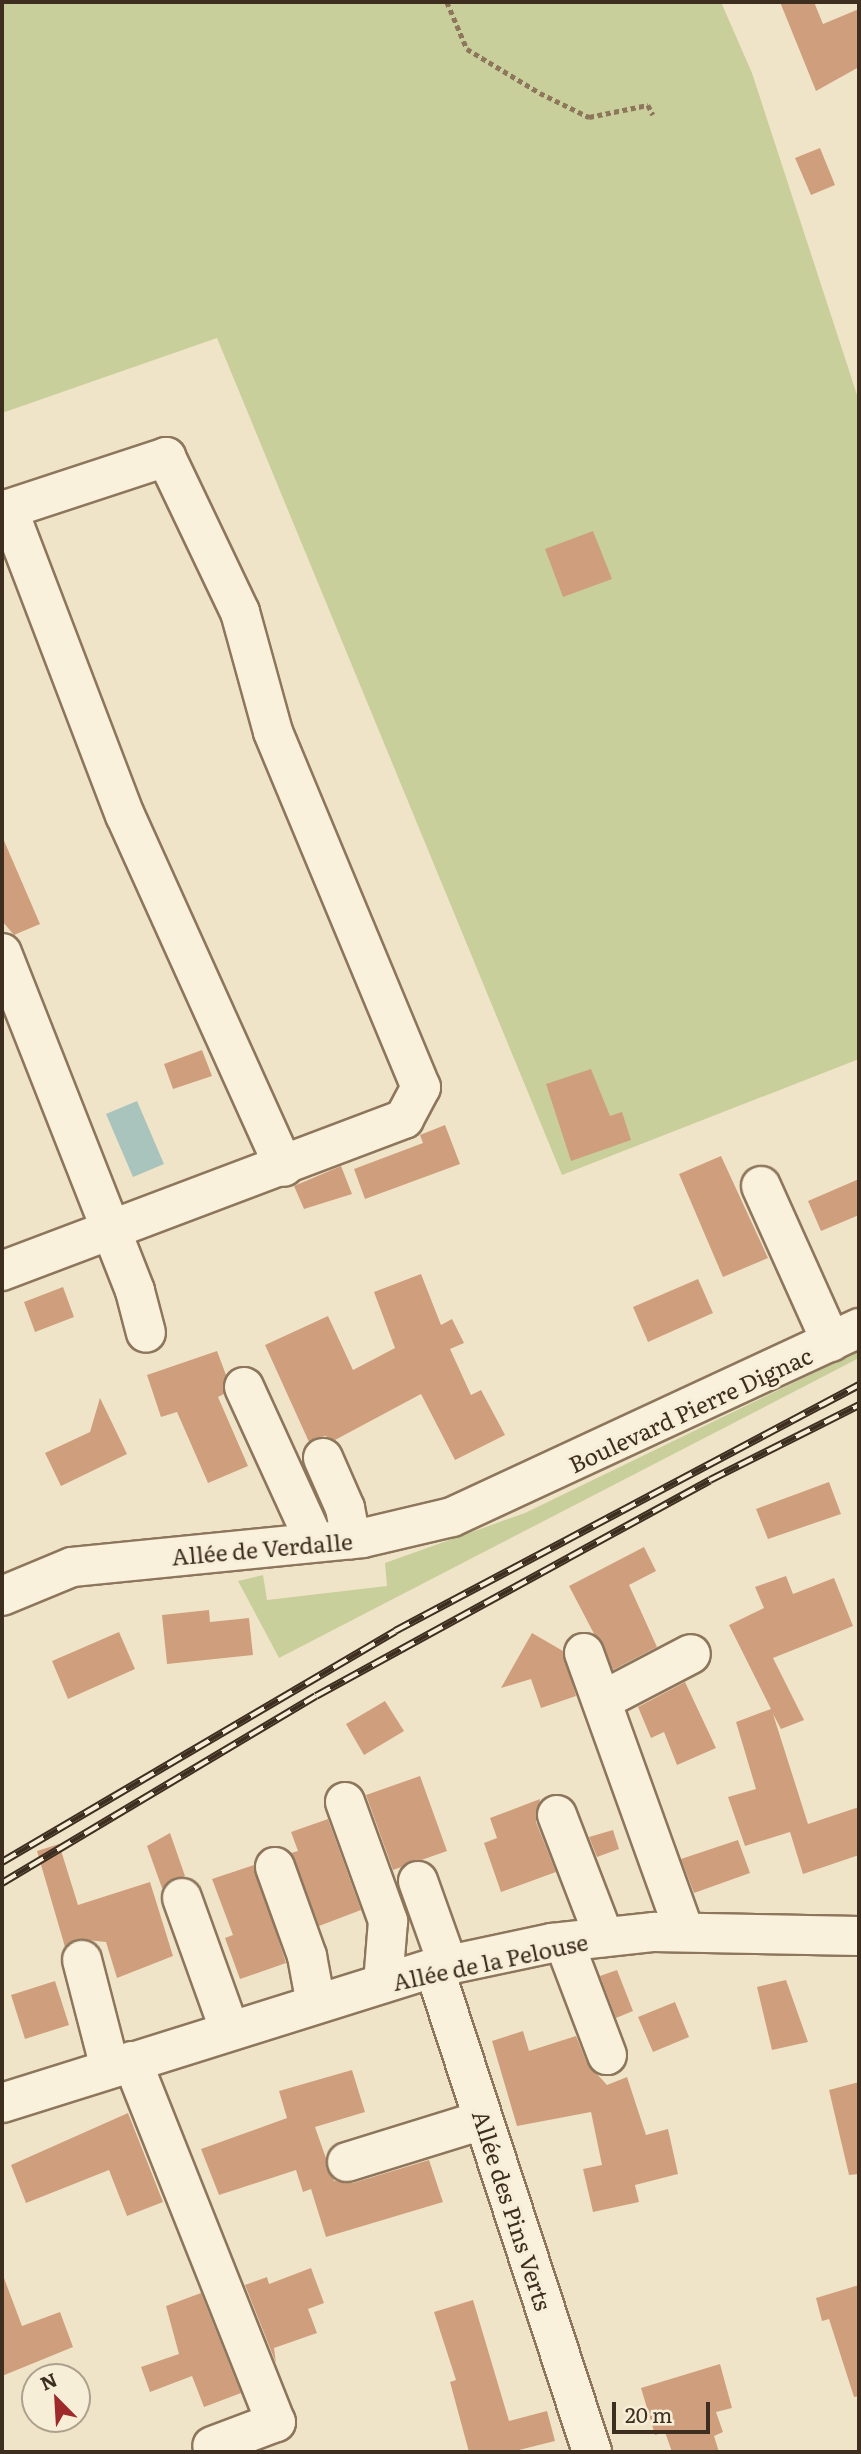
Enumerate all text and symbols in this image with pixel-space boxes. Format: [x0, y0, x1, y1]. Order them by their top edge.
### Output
street label: Boulevard Pierre Dignac [564, 1340, 816, 1478]
street label: Allée de Verdalle [170, 1526, 354, 1570]
street label: Allée de la Pelouse [390, 1927, 590, 1995]
street label: Allée des Pins Verts [468, 2106, 558, 2314]
north arrow [21, 2363, 91, 2433]
text: N [35, 2365, 61, 2397]
scale bar [616, 2388, 714, 2432]
text: 20 m [625, 2398, 672, 2429]

